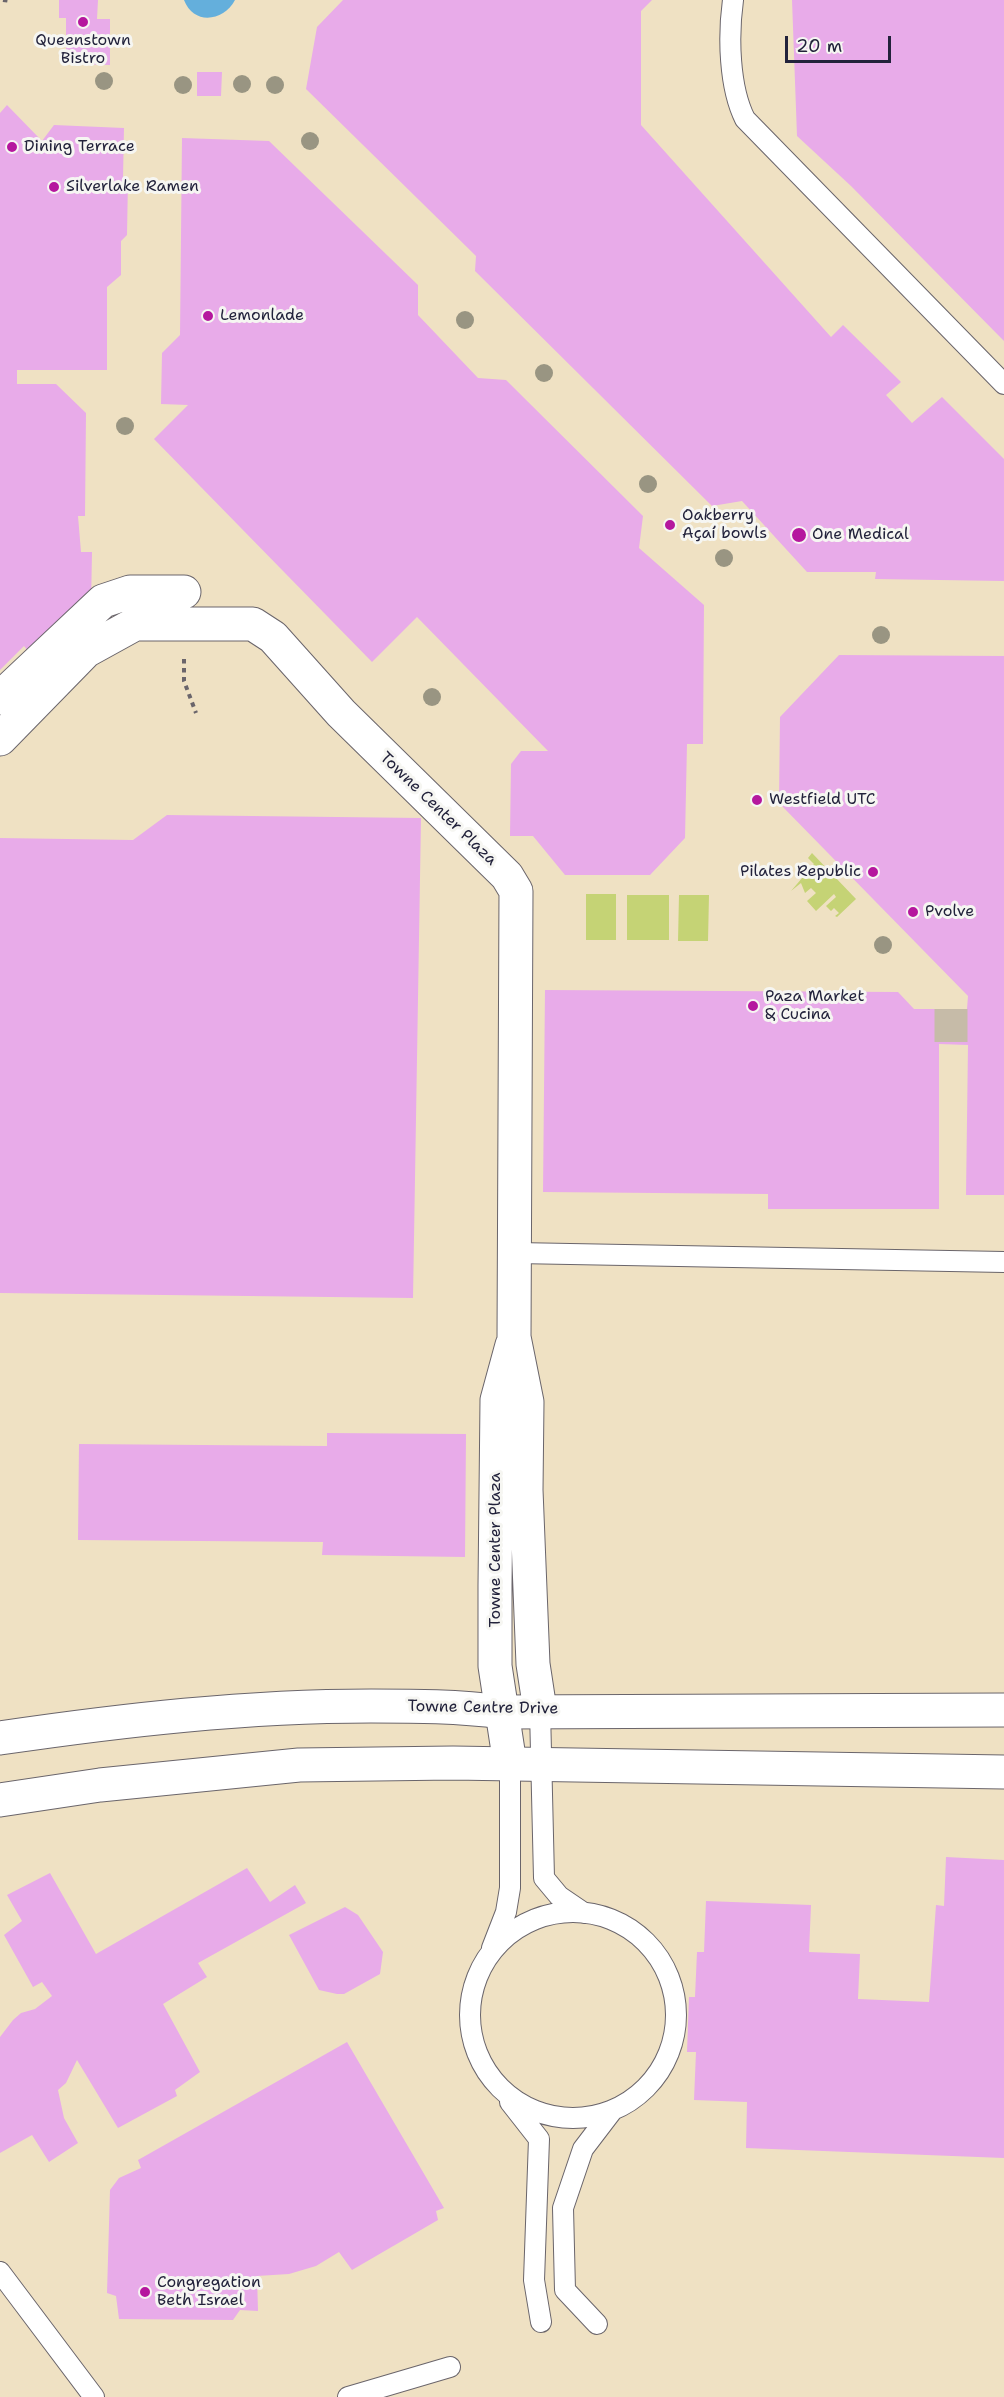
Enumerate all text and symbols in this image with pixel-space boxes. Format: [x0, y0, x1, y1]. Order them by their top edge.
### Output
marker: Queenstown Bistro [76, 15, 90, 29]
scale bar [788, 24, 894, 62]
place label: Queenstown Bistro [35, 31, 131, 69]
text: 20 m [796, 34, 842, 58]
place label: Dining Terrace [24, 137, 135, 157]
marker: Dining Terrace [5, 140, 19, 154]
place label: Silverlake Ramen [66, 177, 199, 197]
marker: Silverlake Ramen [47, 180, 61, 194]
place label: Lemonlade [220, 306, 304, 326]
marker: Lemonlade [201, 309, 215, 323]
place label: Oakberry Açaí bowls [682, 506, 767, 544]
marker: Oakberry Açaí bowls [663, 518, 677, 532]
place label: One Medical [812, 525, 909, 545]
marker: One Medical [790, 526, 808, 544]
street label: Towne Center Plaza [376, 748, 500, 870]
place label: Westfield UTC [769, 790, 876, 810]
marker: Westfield UTC [750, 793, 764, 807]
place label: Pilates Republic [740, 862, 861, 882]
marker: Pilates Republic [866, 865, 880, 879]
place label: Pvolve [925, 902, 974, 922]
marker: Pvolve [906, 905, 920, 919]
place label: Paza Market & Cucina [765, 987, 864, 1025]
marker: Paza Market & Cucina [746, 999, 760, 1013]
street label: Towne Center Plaza [486, 1473, 506, 1627]
street label: Towne Centre Drive [407, 1697, 559, 1719]
place label: Congregation Beth Israel [157, 2273, 261, 2311]
marker: Congregation Beth Israel [138, 2285, 152, 2299]

